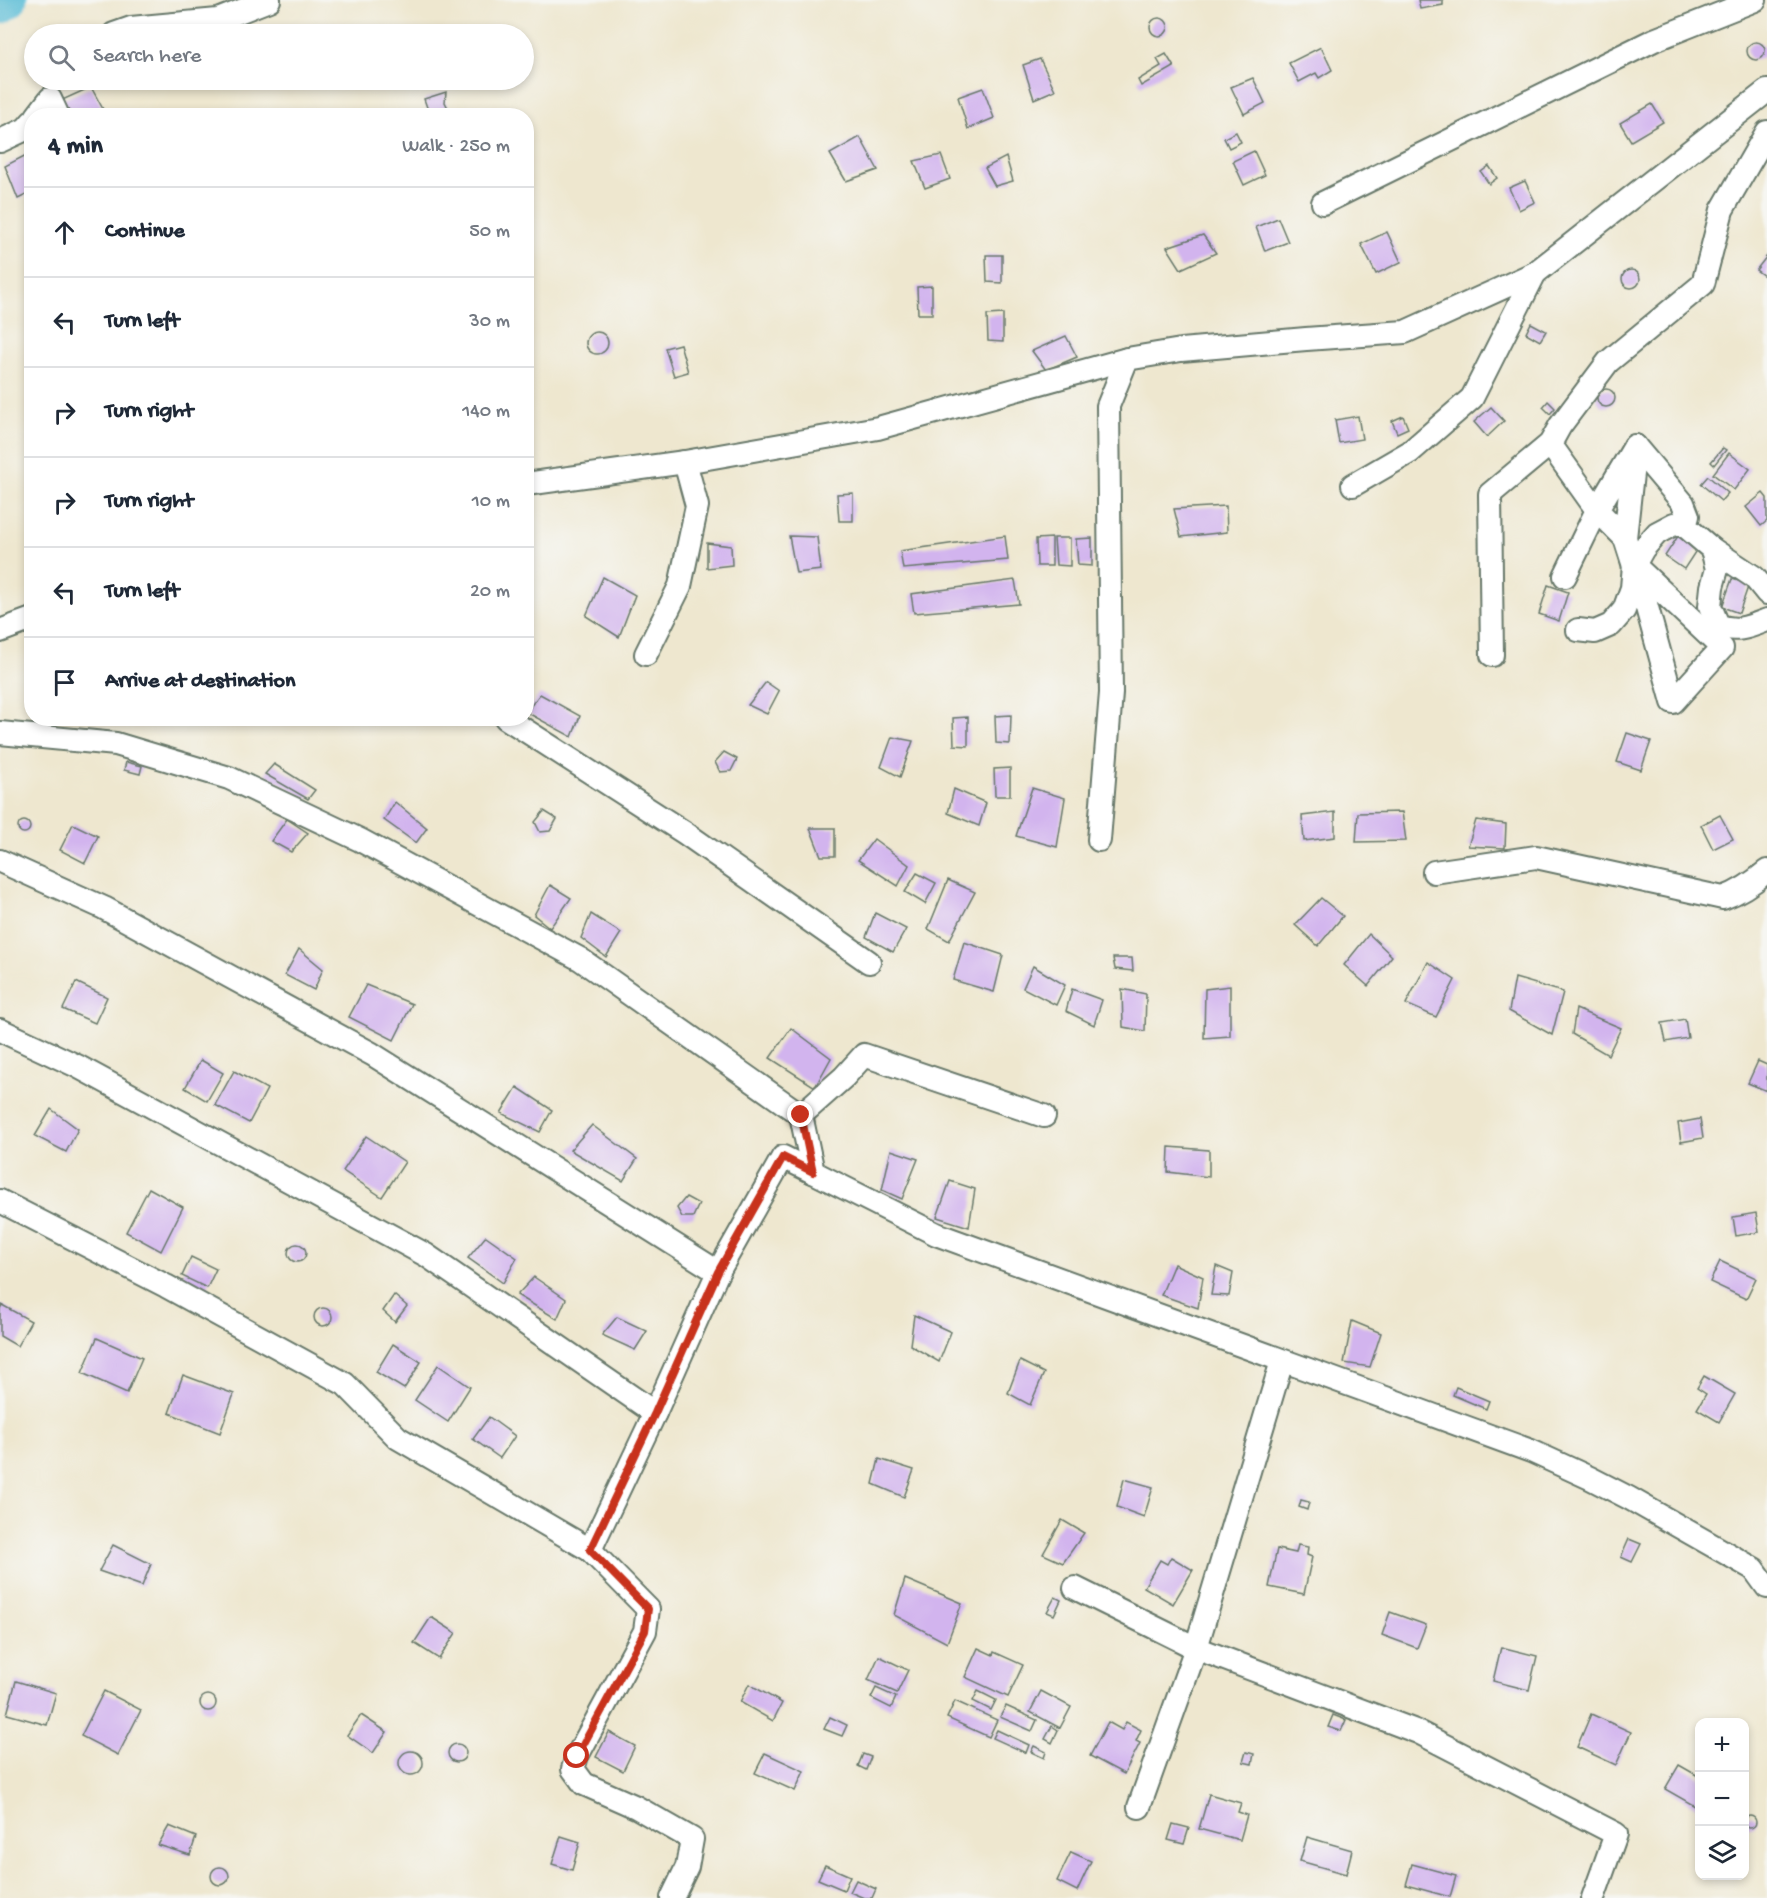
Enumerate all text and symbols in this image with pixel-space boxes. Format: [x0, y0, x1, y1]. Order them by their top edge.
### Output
search box [24, 24, 534, 90]
icon: search [45, 41, 78, 74]
text: Search here [93, 44, 201, 70]
text: 4 min [48, 132, 103, 163]
text: Walk · 250 m [402, 136, 510, 159]
icon: ahead [48, 216, 81, 249]
text: Continue [105, 219, 185, 245]
text: 50 m [469, 221, 510, 244]
icon: left [48, 306, 81, 339]
text: Turn left [105, 309, 179, 335]
text: 30 m [469, 311, 510, 334]
icon: right [48, 396, 81, 429]
text: Turn right [105, 399, 193, 425]
text: 140 m [462, 401, 510, 424]
icon: right [48, 486, 81, 519]
text: Turn right [105, 489, 193, 515]
text: 10 m [472, 491, 510, 514]
icon: left [48, 576, 81, 609]
text: Turn left [105, 579, 179, 605]
text: 20 m [470, 581, 510, 604]
icon: arrive [48, 666, 81, 699]
text: Arrive at destination [105, 669, 295, 695]
route end [787, 1101, 813, 1127]
map controls [1695, 1718, 1749, 1880]
button: + [1695, 1718, 1749, 1772]
route start [563, 1742, 589, 1768]
button: − [1695, 1772, 1749, 1826]
button: layers [1695, 1826, 1749, 1880]

